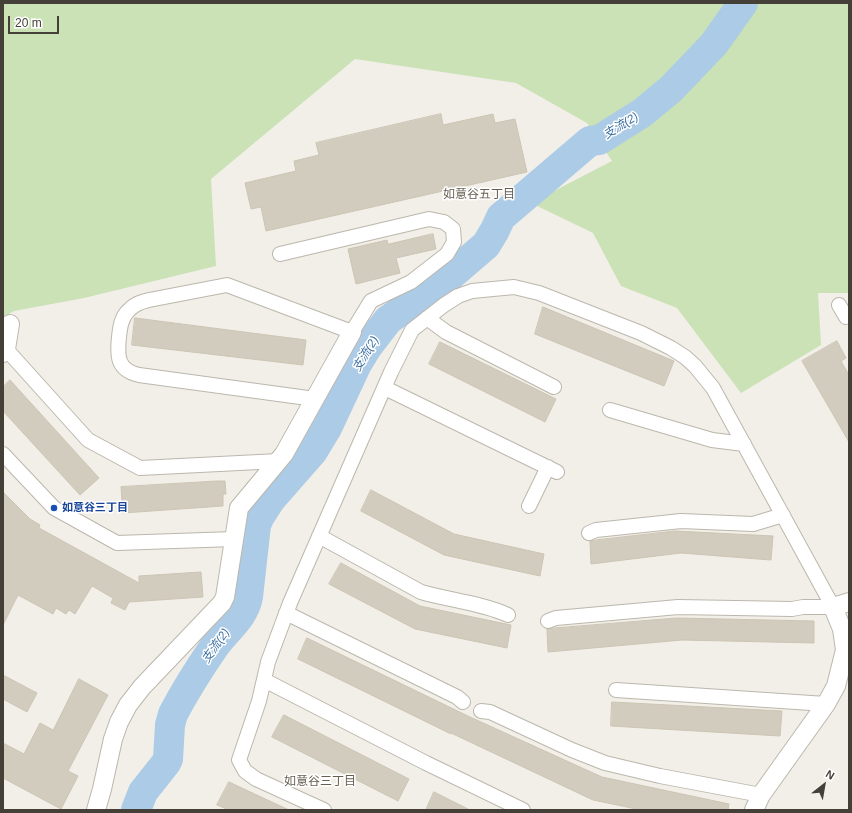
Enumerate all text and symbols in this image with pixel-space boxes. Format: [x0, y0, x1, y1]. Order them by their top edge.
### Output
scale bar [10, 8, 61, 34]
text: 20 m [15, 16, 42, 30]
water label: 支流(2) [601, 110, 641, 142]
district label: 如意谷五丁目 [443, 188, 515, 202]
water label: 支流(2) [350, 334, 382, 374]
place label: 如意谷三丁目 [62, 501, 128, 515]
marker: 如意谷三丁目 [49, 503, 59, 513]
water label: 支流(2) [199, 626, 233, 666]
north arrow [804, 765, 844, 805]
text: N [824, 768, 837, 782]
district label: 如意谷三丁目 [284, 775, 356, 789]

